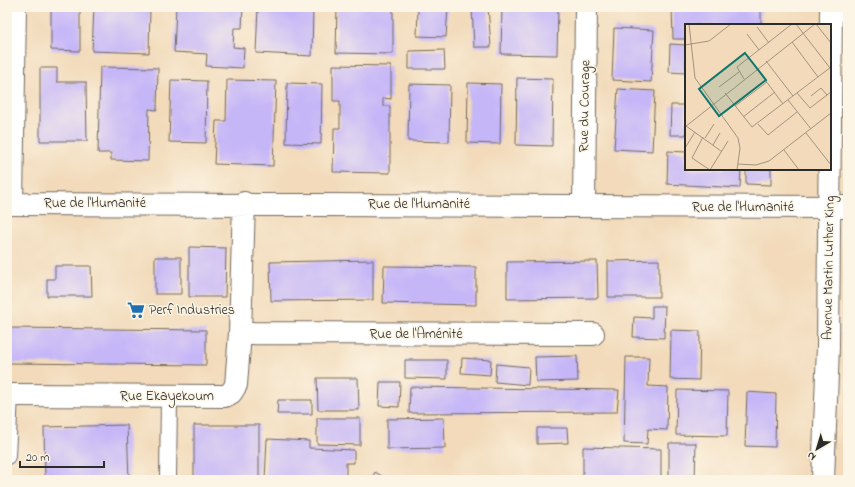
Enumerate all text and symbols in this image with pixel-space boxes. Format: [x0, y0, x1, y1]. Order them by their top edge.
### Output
inset map [685, 24, 831, 170]
street label: Rue du Courage [574, 59, 597, 152]
street label: Rue de l'Humanité [44, 193, 147, 214]
street label: Rue de l'Humanité [368, 194, 471, 215]
street label: Avenue Martin Luther King [817, 196, 842, 340]
street label: Rue de l'Humanité [692, 197, 795, 218]
supermarket icon: Perf Industries [126, 300, 146, 320]
place label: Perf Industries [149, 300, 235, 321]
street label: Rue de l'Aménité [369, 324, 463, 345]
street label: Rue Ekayekoum [120, 386, 214, 408]
north arrow [797, 429, 837, 469]
scale bar [20, 443, 104, 469]
text: N [804, 447, 819, 465]
text: 20 m [26, 449, 49, 467]

